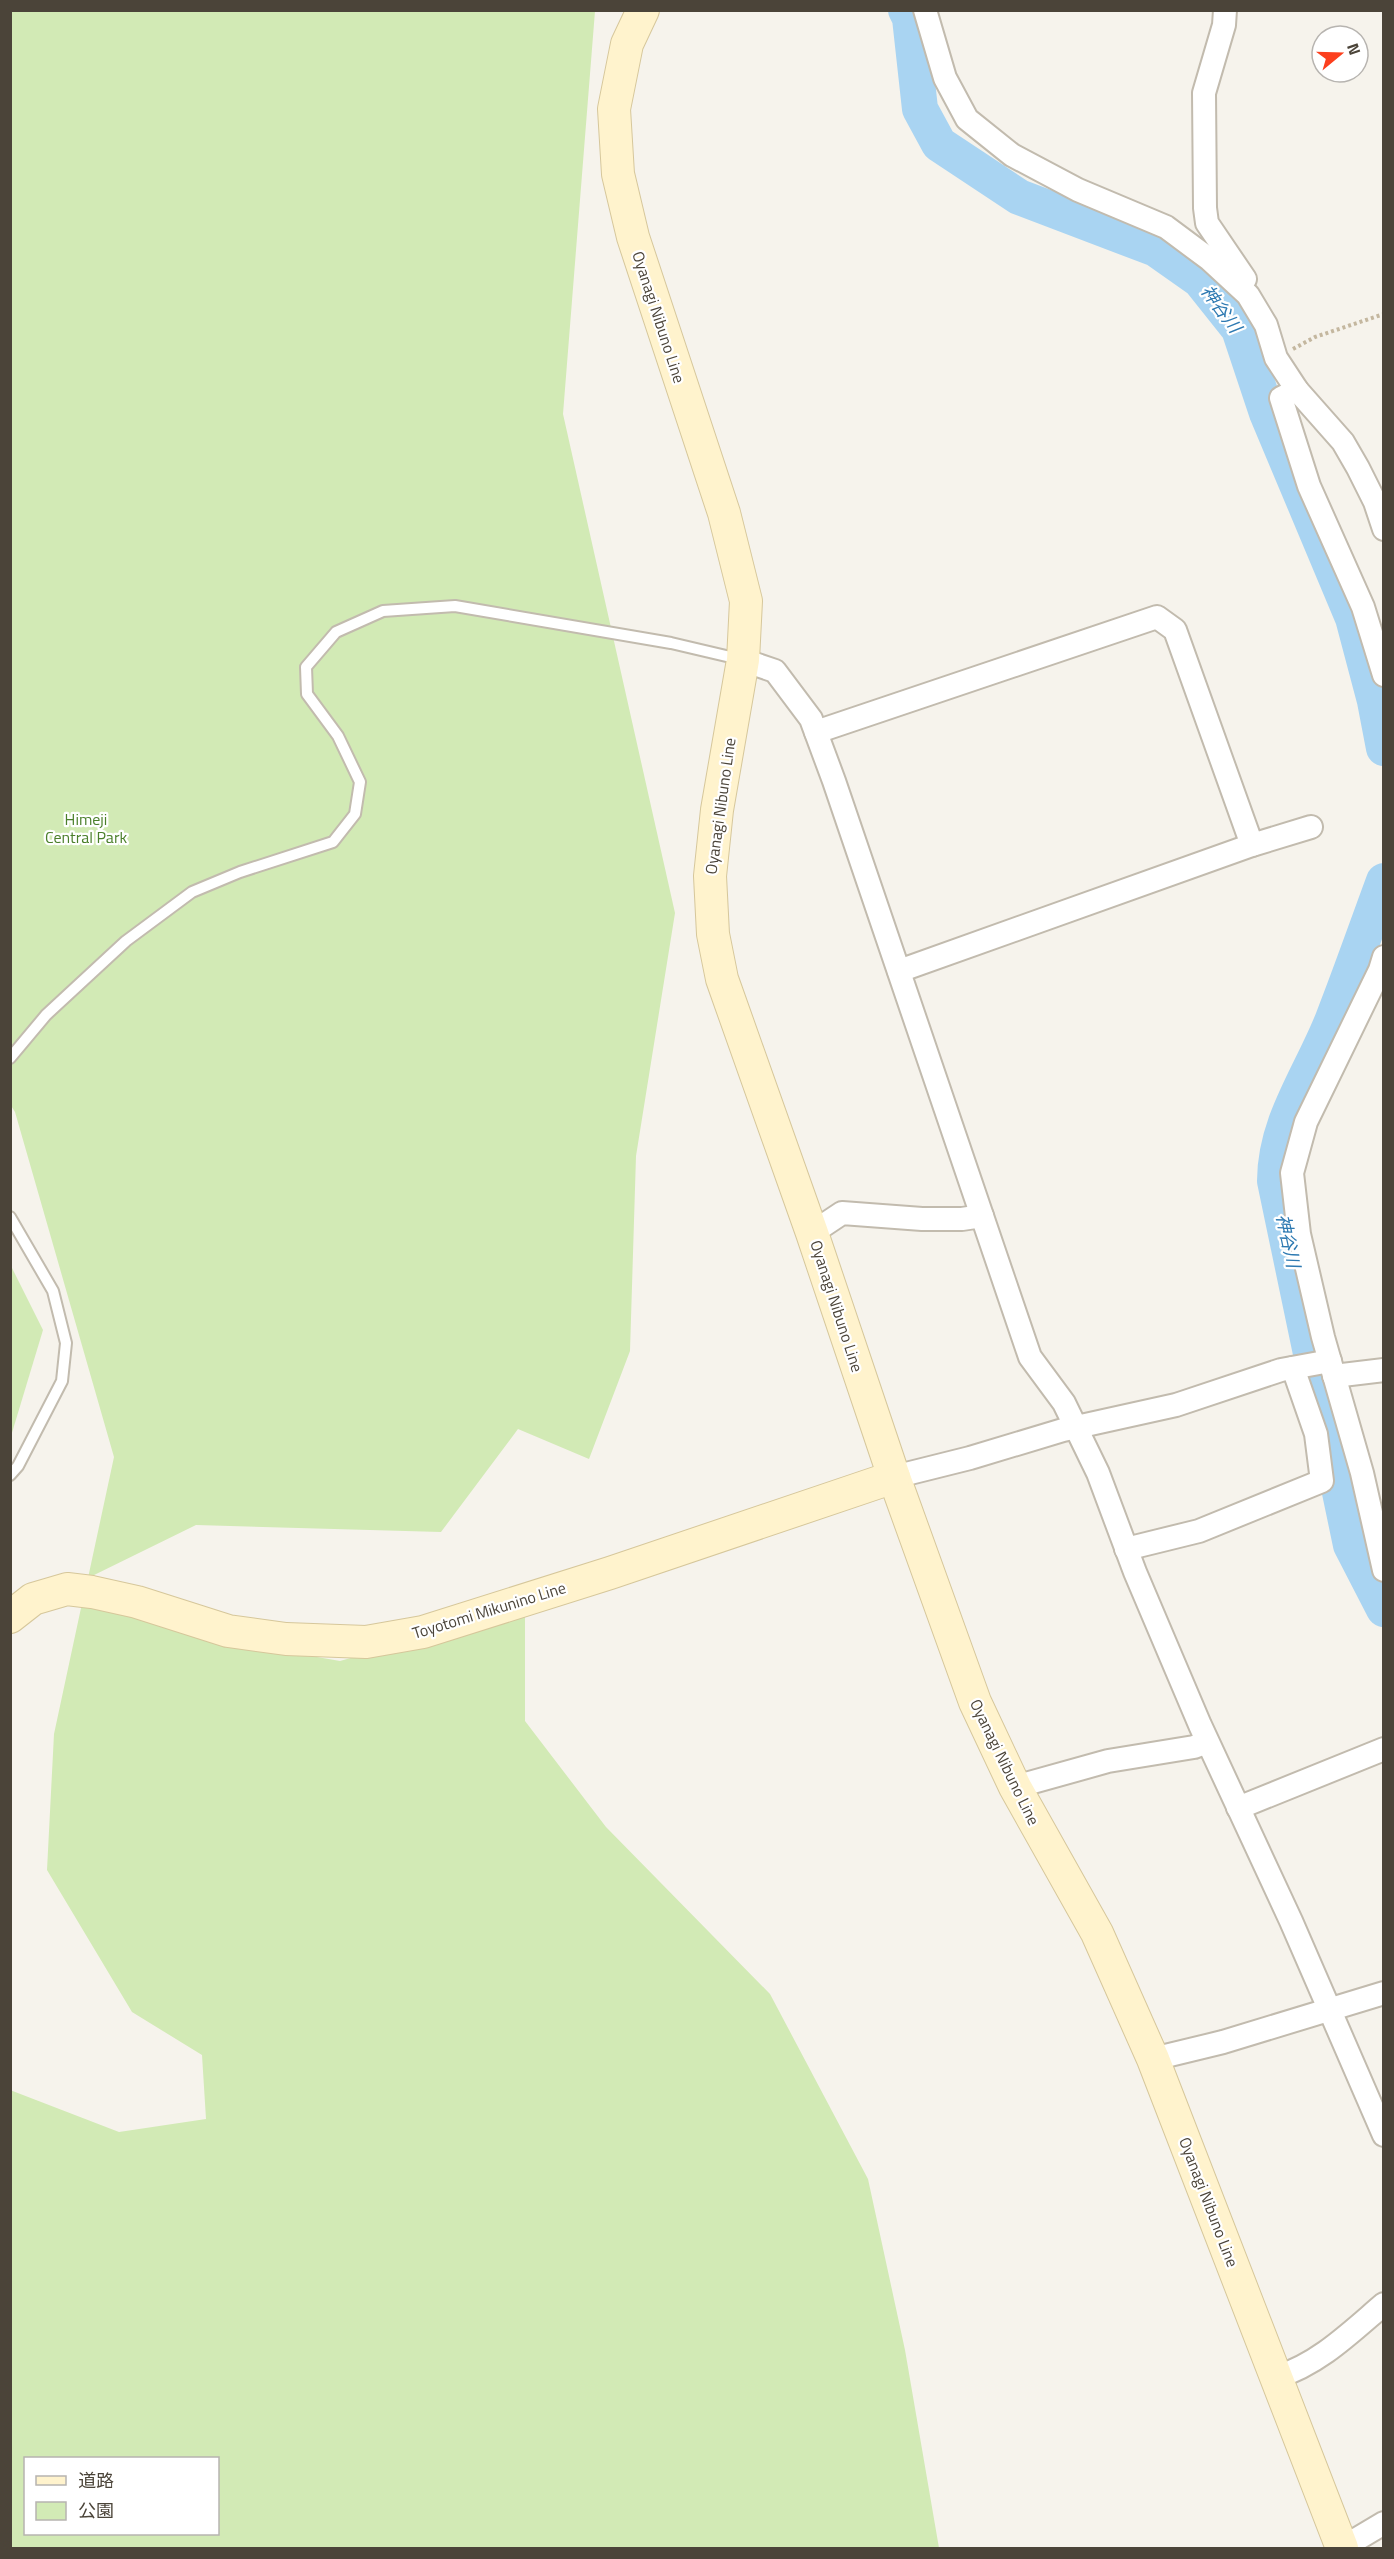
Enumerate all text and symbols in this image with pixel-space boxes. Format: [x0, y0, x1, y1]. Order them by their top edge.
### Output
north arrow [1310, 24, 1370, 84]
text: N [1341, 40, 1367, 58]
street label: Oyanagi Nibuno Line [626, 248, 692, 386]
water label: 神谷川 [1195, 279, 1249, 340]
street label: Oyanagi Nibuno Line [699, 736, 741, 876]
park label: Himeji Central Park [45, 807, 127, 849]
water label: 神谷川 [1270, 1212, 1308, 1272]
street label: Oyanagi Nibuno Line [804, 1237, 870, 1375]
street label: Toyotomi Mikunino Line [409, 1575, 569, 1645]
street label: Oyanagi Nibuno Line [964, 1695, 1046, 1829]
street label: Oyanagi Nibuno Line [1173, 2133, 1245, 2271]
legend [24, 2457, 219, 2535]
text: 道路 [78, 2467, 114, 2494]
text: 公園 [78, 2497, 114, 2524]

